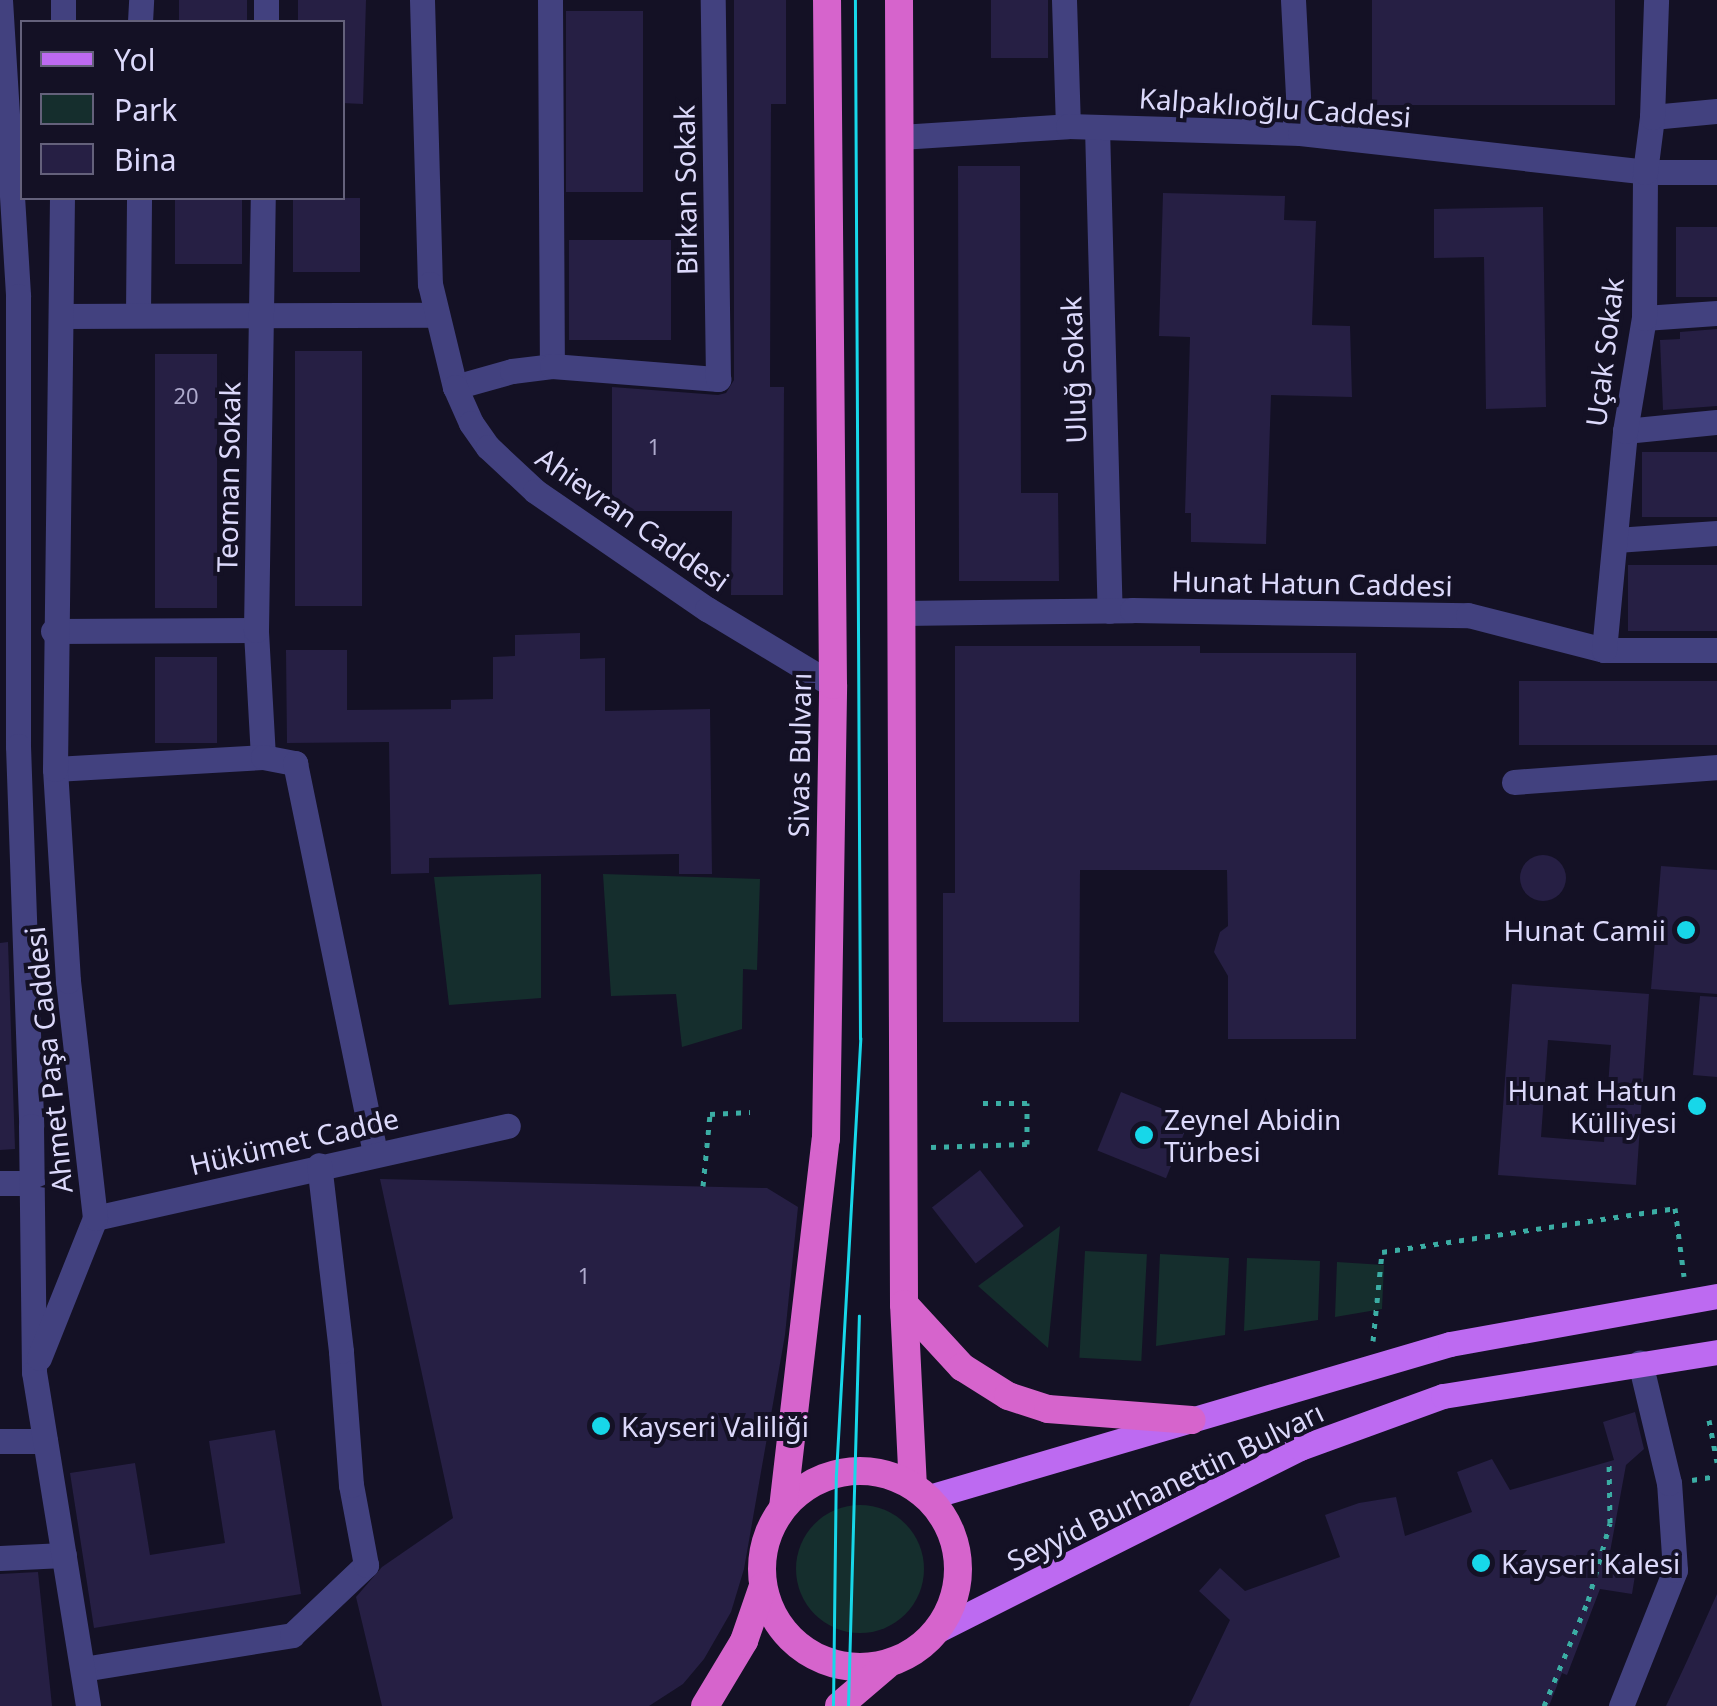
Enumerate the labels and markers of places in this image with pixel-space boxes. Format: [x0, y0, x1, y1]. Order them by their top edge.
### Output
place label: Hunat Camii [1504, 913, 1666, 947]
marker: Hunat Camii [1675, 919, 1697, 941]
place label: Hunat Hatun Külliyesi [1507, 1073, 1677, 1139]
marker: Hunat Hatun Külliyesi [1686, 1095, 1708, 1117]
place label: Zeynel Abidin Türbesi [1164, 1102, 1341, 1168]
marker: Zeynel Abidin Türbesi [1133, 1124, 1155, 1146]
place label: Kayseri Valiliği [621, 1409, 809, 1443]
marker: Kayseri Valiliği [590, 1415, 612, 1437]
place label: Kayseri Kalesi [1501, 1546, 1680, 1580]
marker: Kayseri Kalesi [1470, 1552, 1492, 1574]

